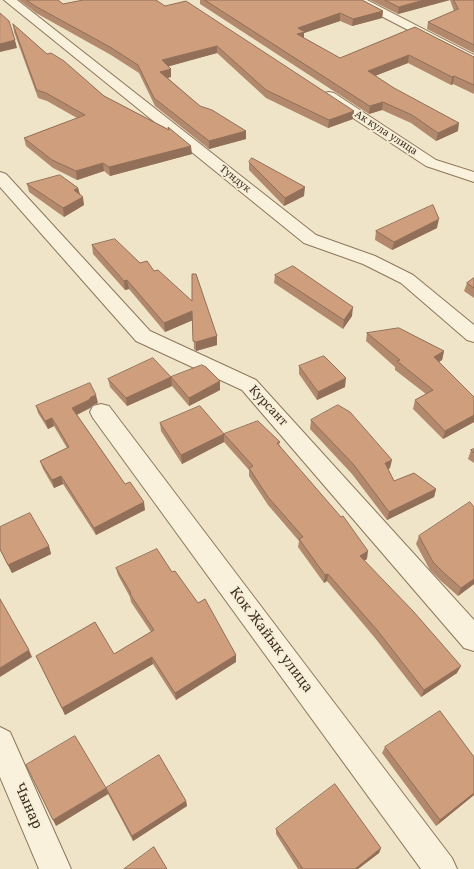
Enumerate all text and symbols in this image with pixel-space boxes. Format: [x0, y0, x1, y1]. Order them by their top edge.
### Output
street label: Ак кула улица [352, 108, 420, 158]
street label: Тундук [217, 163, 253, 195]
street label: Курсант [246, 383, 290, 429]
street label: Кок Жайык улица [226, 584, 316, 696]
street label: Чынар [10, 781, 46, 831]

